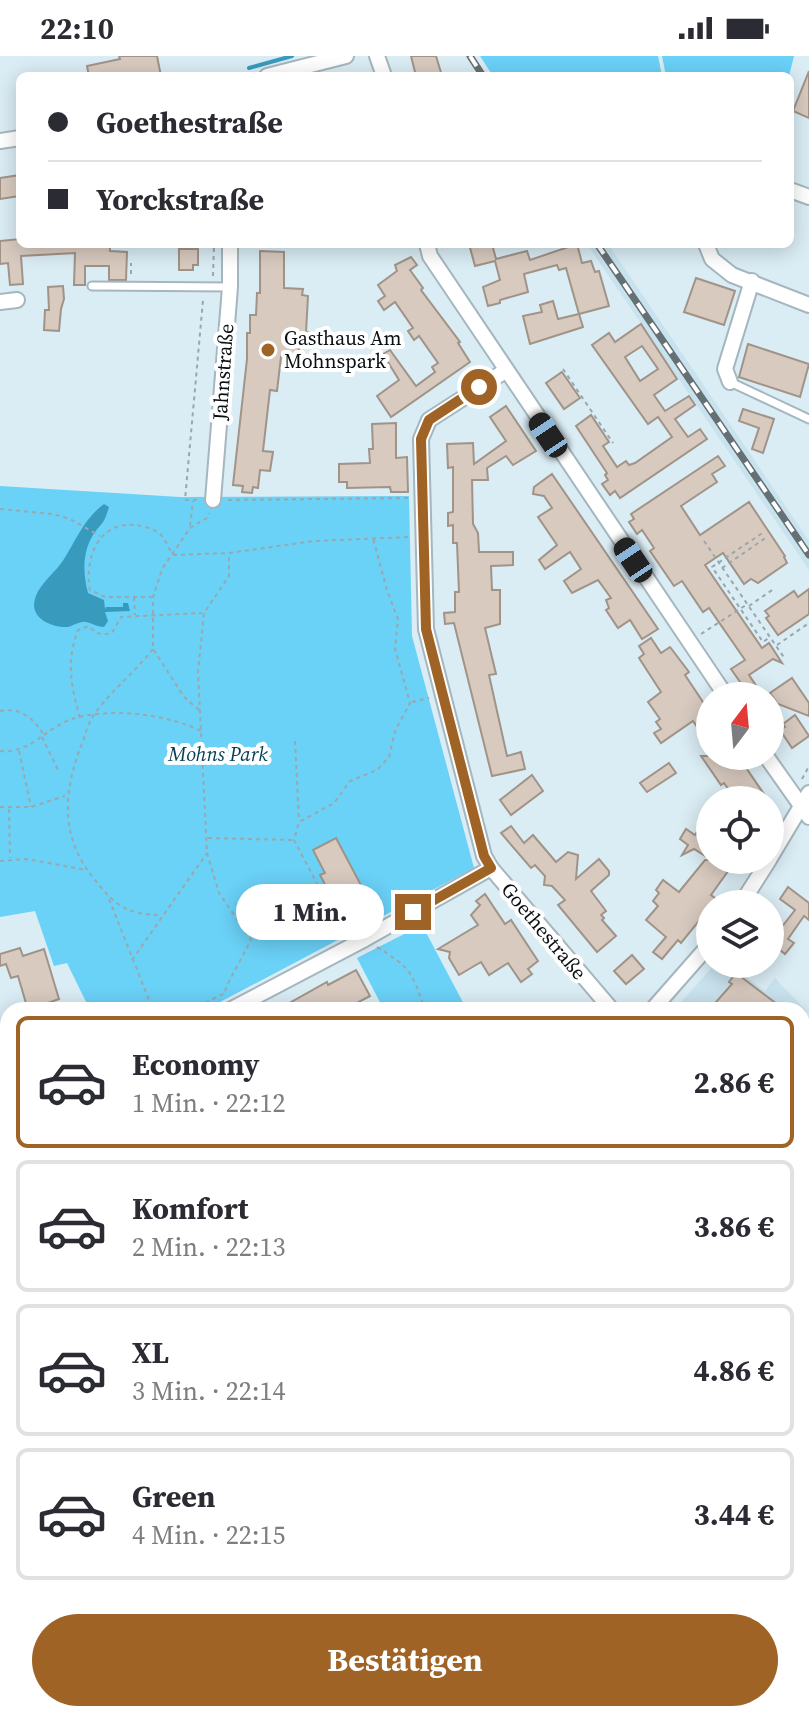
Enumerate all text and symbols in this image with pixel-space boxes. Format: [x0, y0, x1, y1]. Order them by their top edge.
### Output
text: 22:10 [40, 8, 114, 49]
text: Goethestraße [96, 102, 283, 143]
text: Yorckstraße [96, 179, 264, 220]
street label: Jahnstraße [206, 323, 240, 422]
place label: Gasthaus Am Mohnspark [284, 324, 402, 375]
marker: Gasthaus Am Mohnspark [259, 341, 277, 359]
route start [461, 369, 497, 405]
car [525, 408, 571, 462]
car [610, 533, 656, 587]
north arrow [696, 682, 784, 770]
map controls [696, 682, 784, 978]
park label: Mohns Park [167, 740, 268, 768]
button: locate [696, 786, 784, 874]
street label: Goethestraße [495, 876, 593, 986]
callout: 1 Min. [237, 884, 385, 940]
button: layers [696, 890, 784, 978]
text: 1 Min. [273, 894, 347, 930]
route end [395, 894, 431, 930]
text: Economy [132, 1044, 260, 1085]
icon: car [36, 1046, 108, 1118]
text: 2.86 € [694, 1062, 774, 1103]
text: 1 Min. · 22:12 [132, 1085, 286, 1121]
text: Komfort [132, 1188, 249, 1229]
icon: car [36, 1190, 108, 1262]
text: 3.86 € [694, 1206, 774, 1247]
text: 2 Min. · 22:13 [132, 1229, 286, 1265]
text: XL [132, 1332, 169, 1373]
icon: car [36, 1334, 108, 1406]
text: 4.86 € [694, 1350, 774, 1391]
text: 3 Min. · 22:14 [132, 1373, 286, 1409]
text: Green [132, 1476, 215, 1517]
icon: car [36, 1478, 108, 1550]
text: 3.44 € [694, 1494, 774, 1535]
text: 4 Min. · 22:15 [132, 1517, 286, 1553]
button: Bestätigen [32, 1614, 778, 1706]

